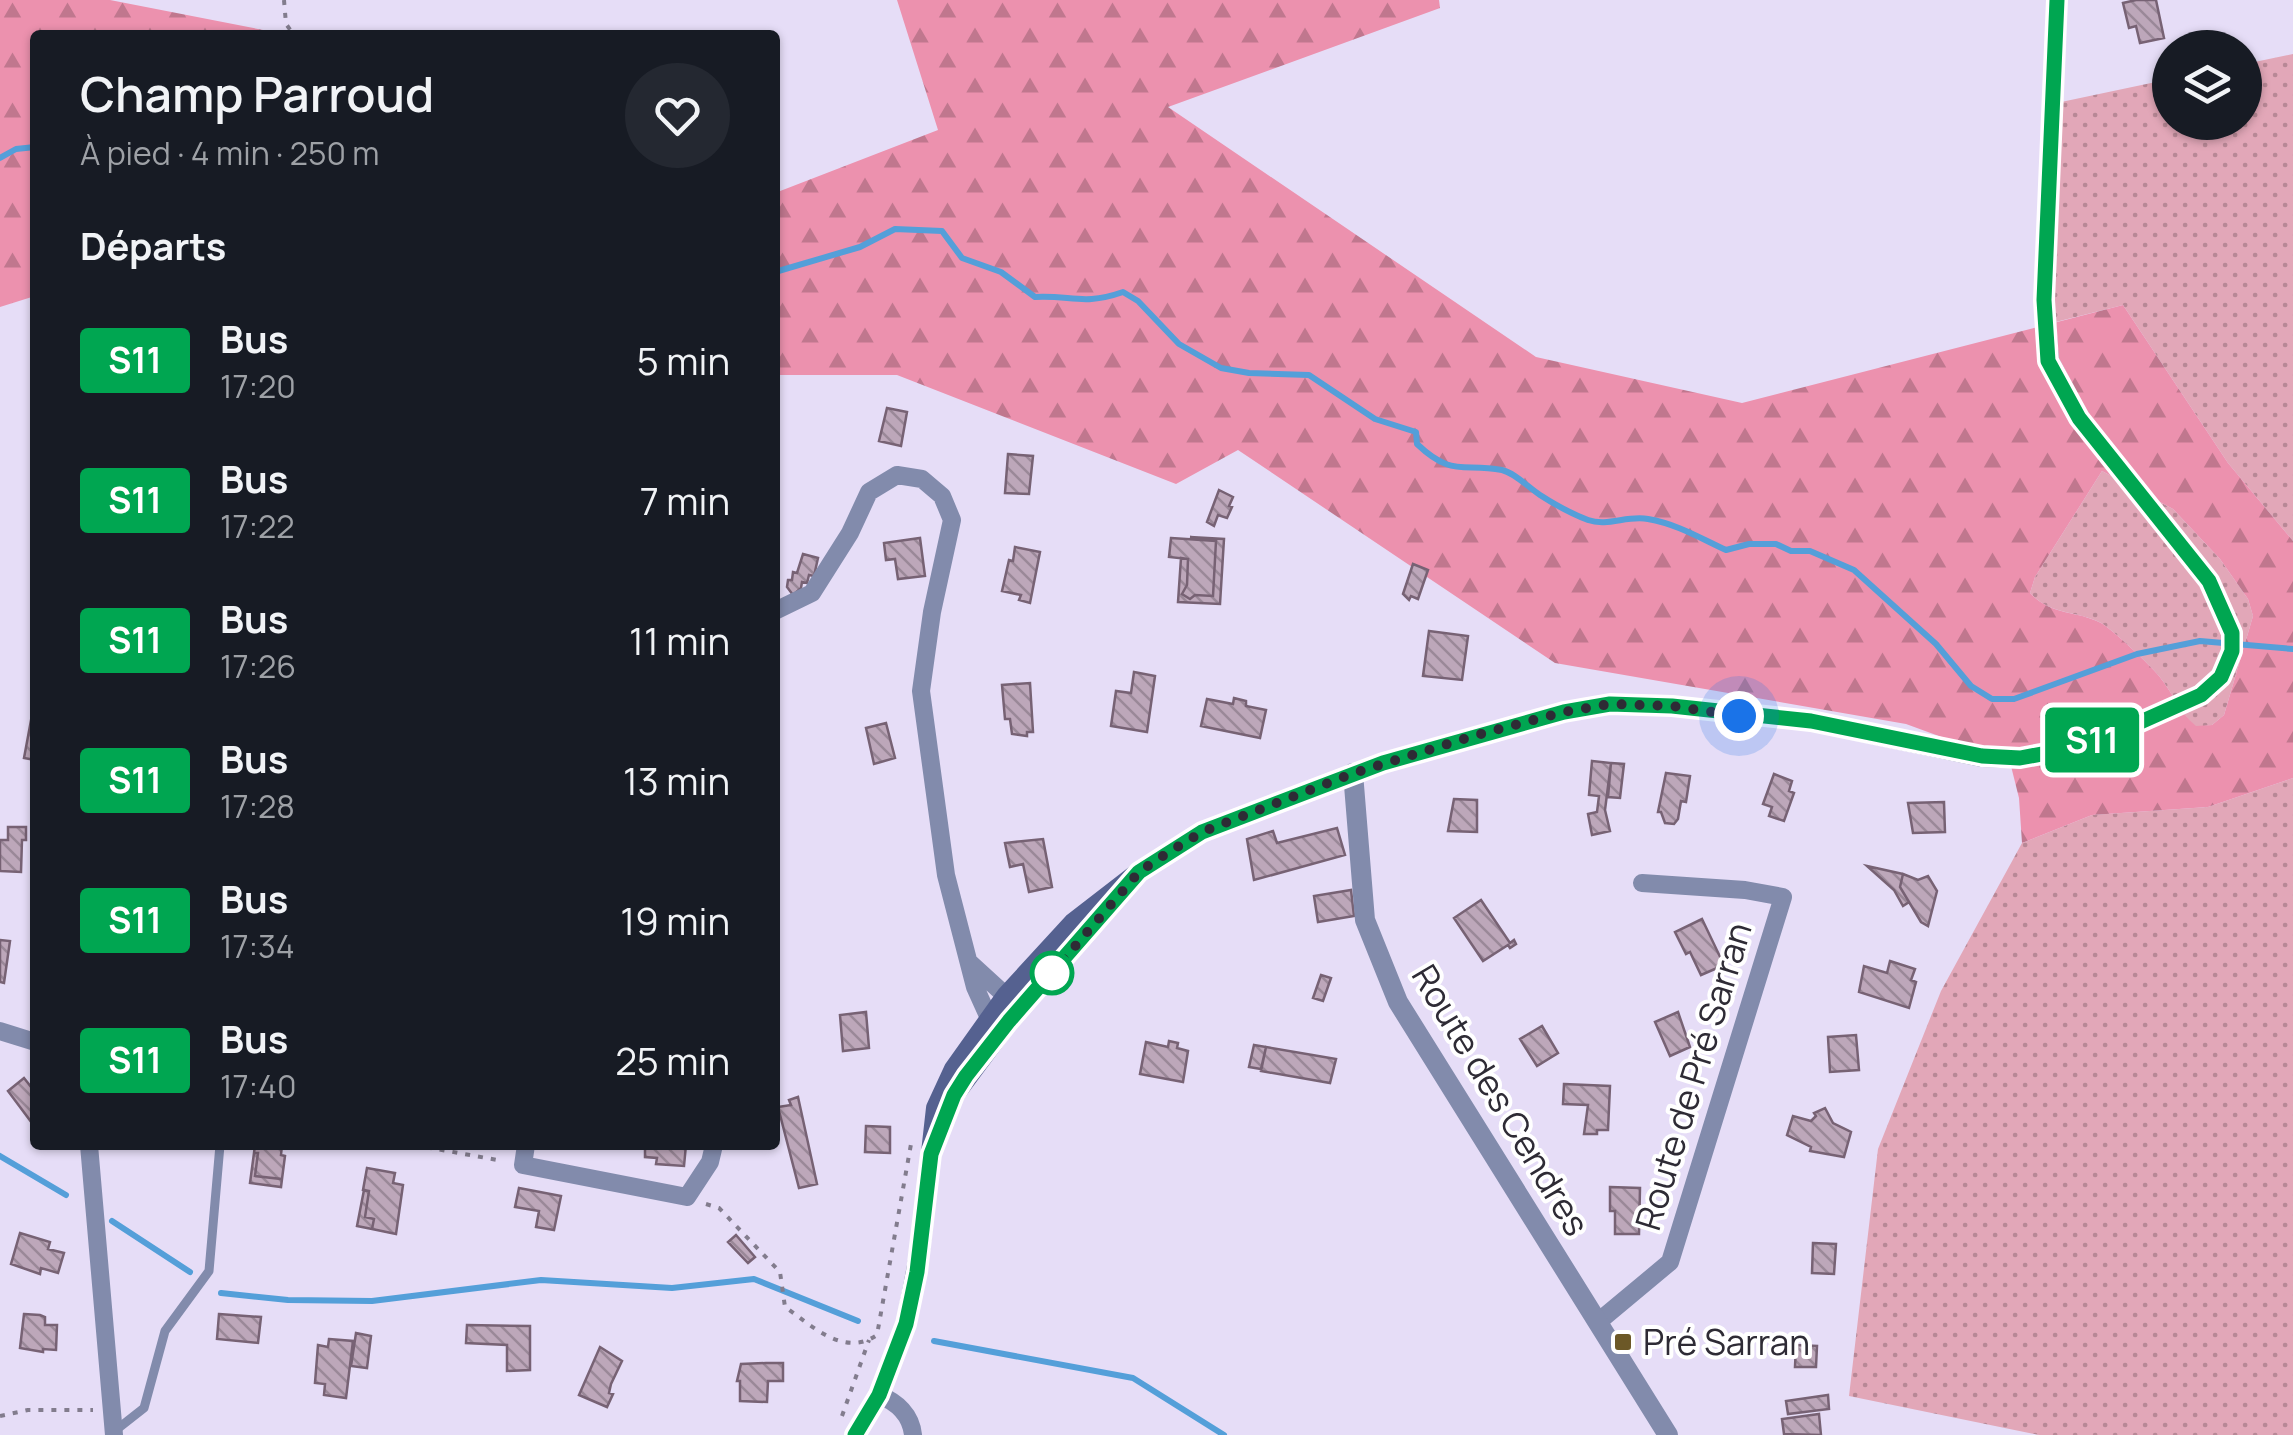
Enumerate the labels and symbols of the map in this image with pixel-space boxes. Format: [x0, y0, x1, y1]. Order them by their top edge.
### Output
your location [1714, 691, 1764, 741]
line badge: S11 [2034, 708, 2150, 772]
street label: Route de Pré Sarran [1623, 916, 1763, 1236]
unlabelled marker [1031, 952, 1073, 994]
street label: Route des Cendres [1401, 955, 1601, 1245]
place label: Pré Sarran [1643, 1318, 1810, 1366]
marker: Pré Sarran [1612, 1331, 1634, 1353]

